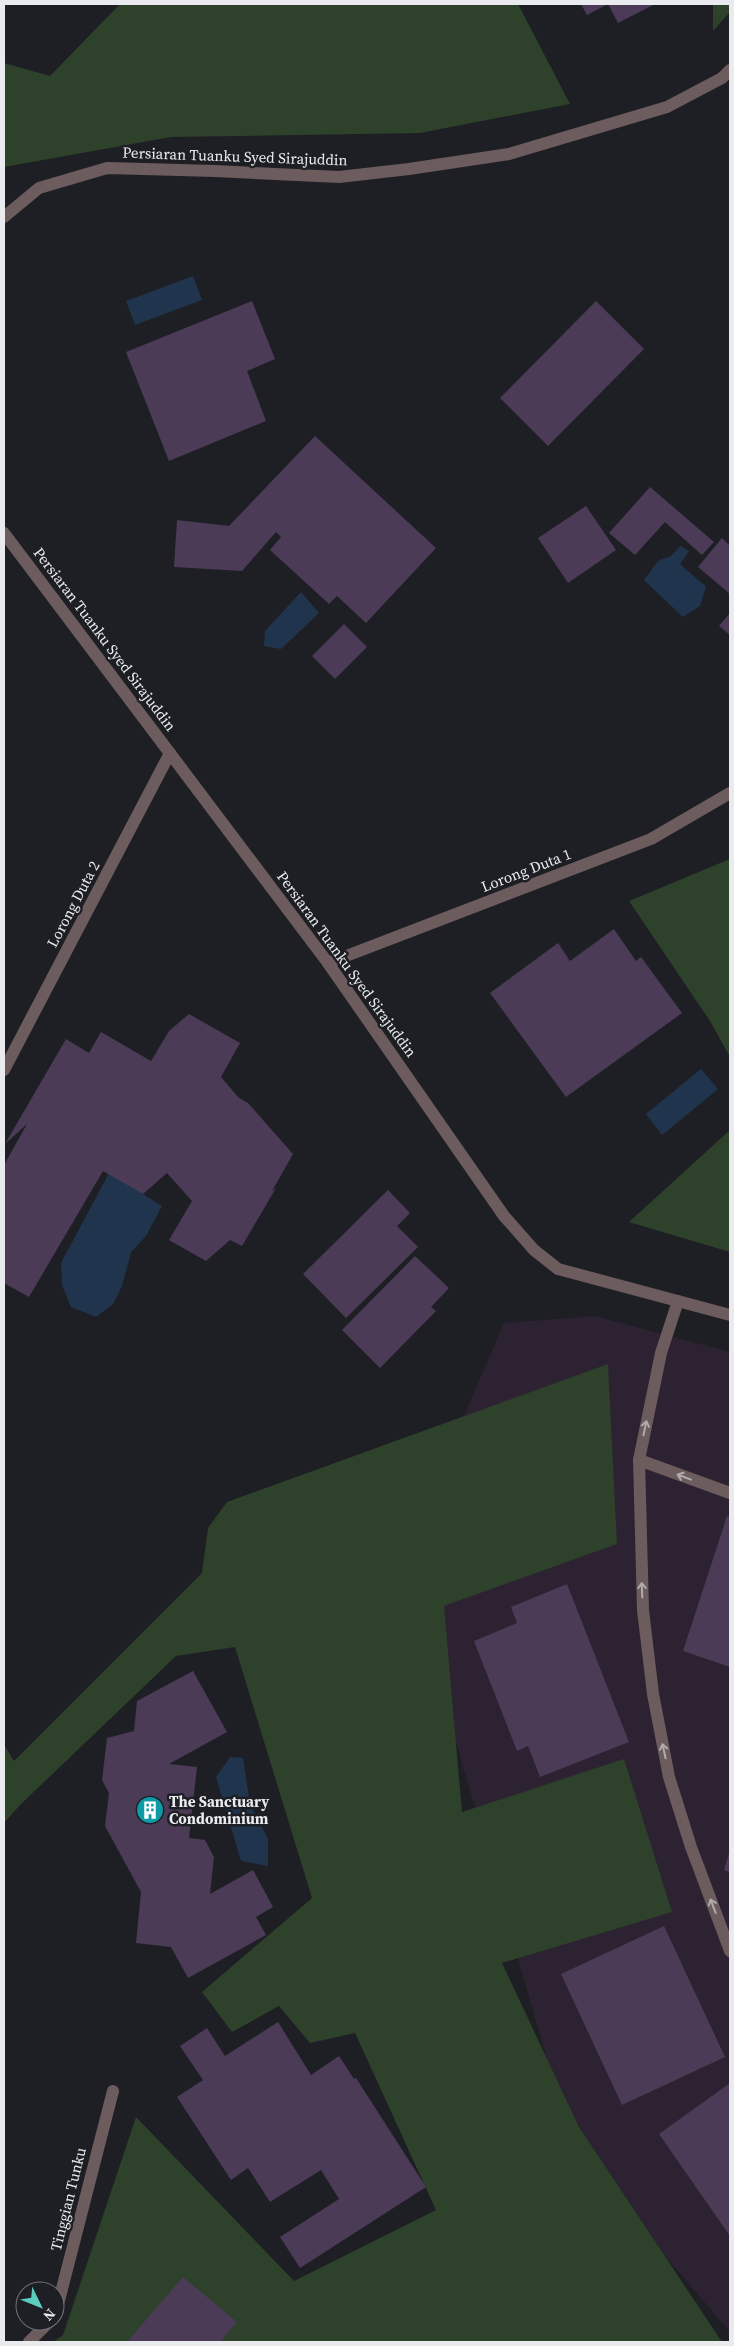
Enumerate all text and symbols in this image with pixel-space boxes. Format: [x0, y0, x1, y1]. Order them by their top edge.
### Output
street label: Persiaran Tuanku Syed Sirajuddin [122, 142, 348, 170]
street label: Persiaran Tuanku Syed Sirajuddin [29, 543, 181, 735]
street label: Lorong Duta 1 [478, 843, 574, 897]
street label: Lorong Duta 2 [41, 857, 105, 951]
street label: Persiaran Tuanku Syed Sirajuddin [272, 867, 422, 1061]
one-way arrow [641, 1421, 651, 1437]
one-way arrow [677, 1472, 692, 1481]
one-way arrow [638, 1582, 647, 1598]
one-way arrow [659, 1743, 668, 1759]
place label: The Sanctuary Condominium [169, 1791, 269, 1829]
building icon: The Sanctuary Condominium [135, 1795, 165, 1825]
one-way arrow [708, 1899, 717, 1914]
street label: Tinggian Tunku [45, 2145, 91, 2253]
north arrow [15, 2281, 65, 2331]
text: N [39, 2304, 60, 2325]

